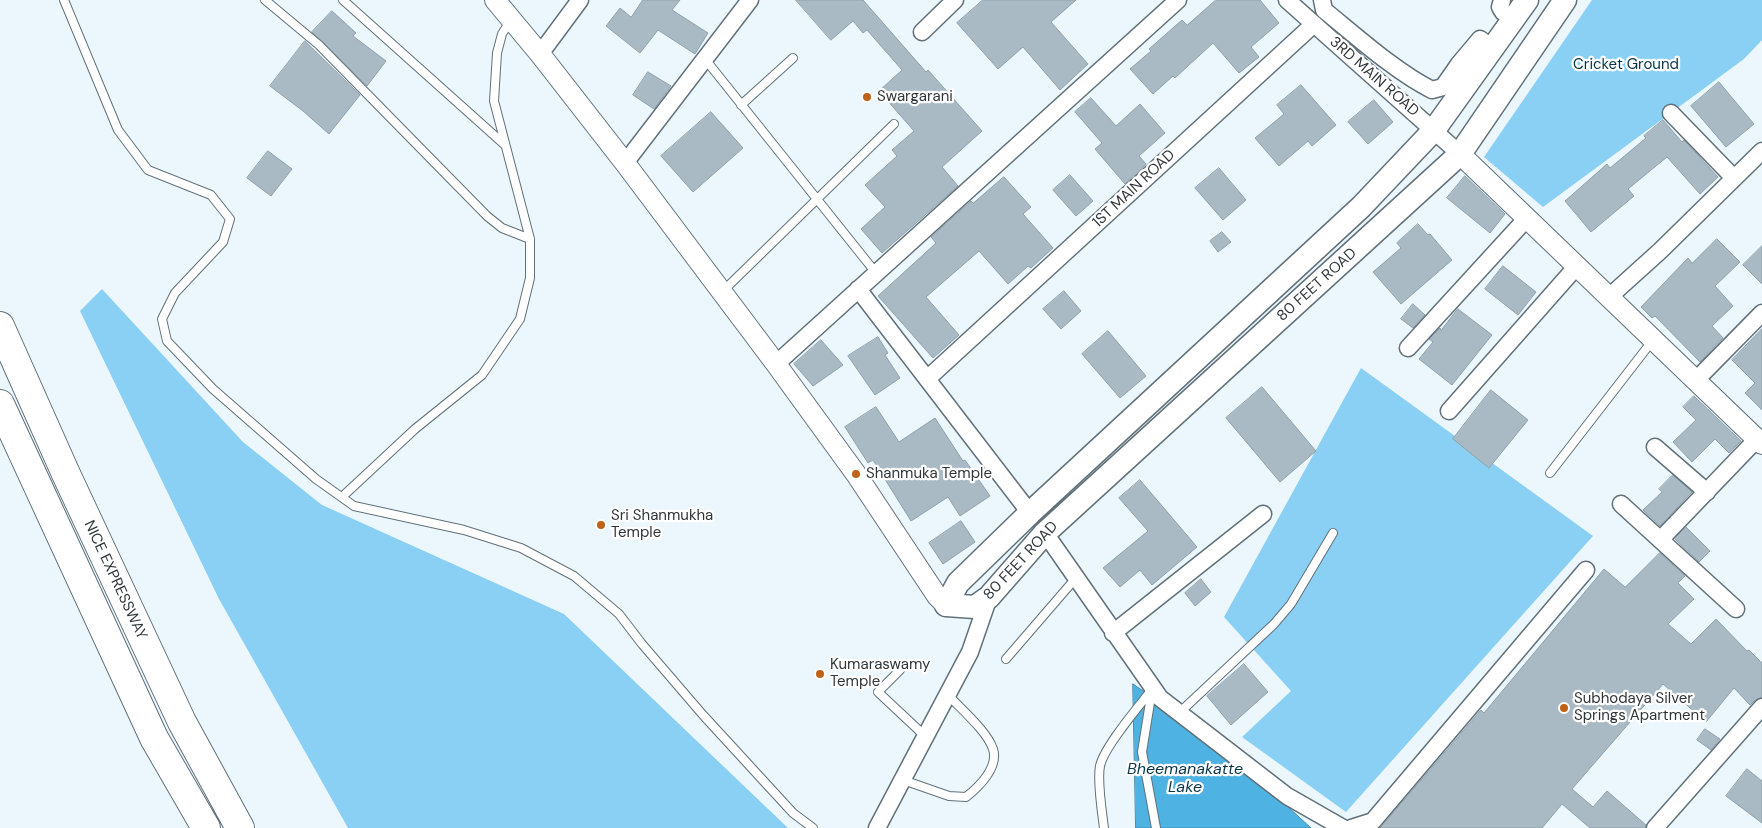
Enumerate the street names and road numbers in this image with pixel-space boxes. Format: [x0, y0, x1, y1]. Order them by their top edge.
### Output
street label: 3RD MAIN ROAD [1326, 33, 1422, 121]
street label: 1ST MAIN ROAD [1089, 146, 1179, 232]
street label: 80 FEET ROAD [1274, 245, 1360, 325]
street label: NICE EXPRESSWAY [80, 518, 150, 642]
street label: 80 FEET ROAD [980, 518, 1062, 604]

